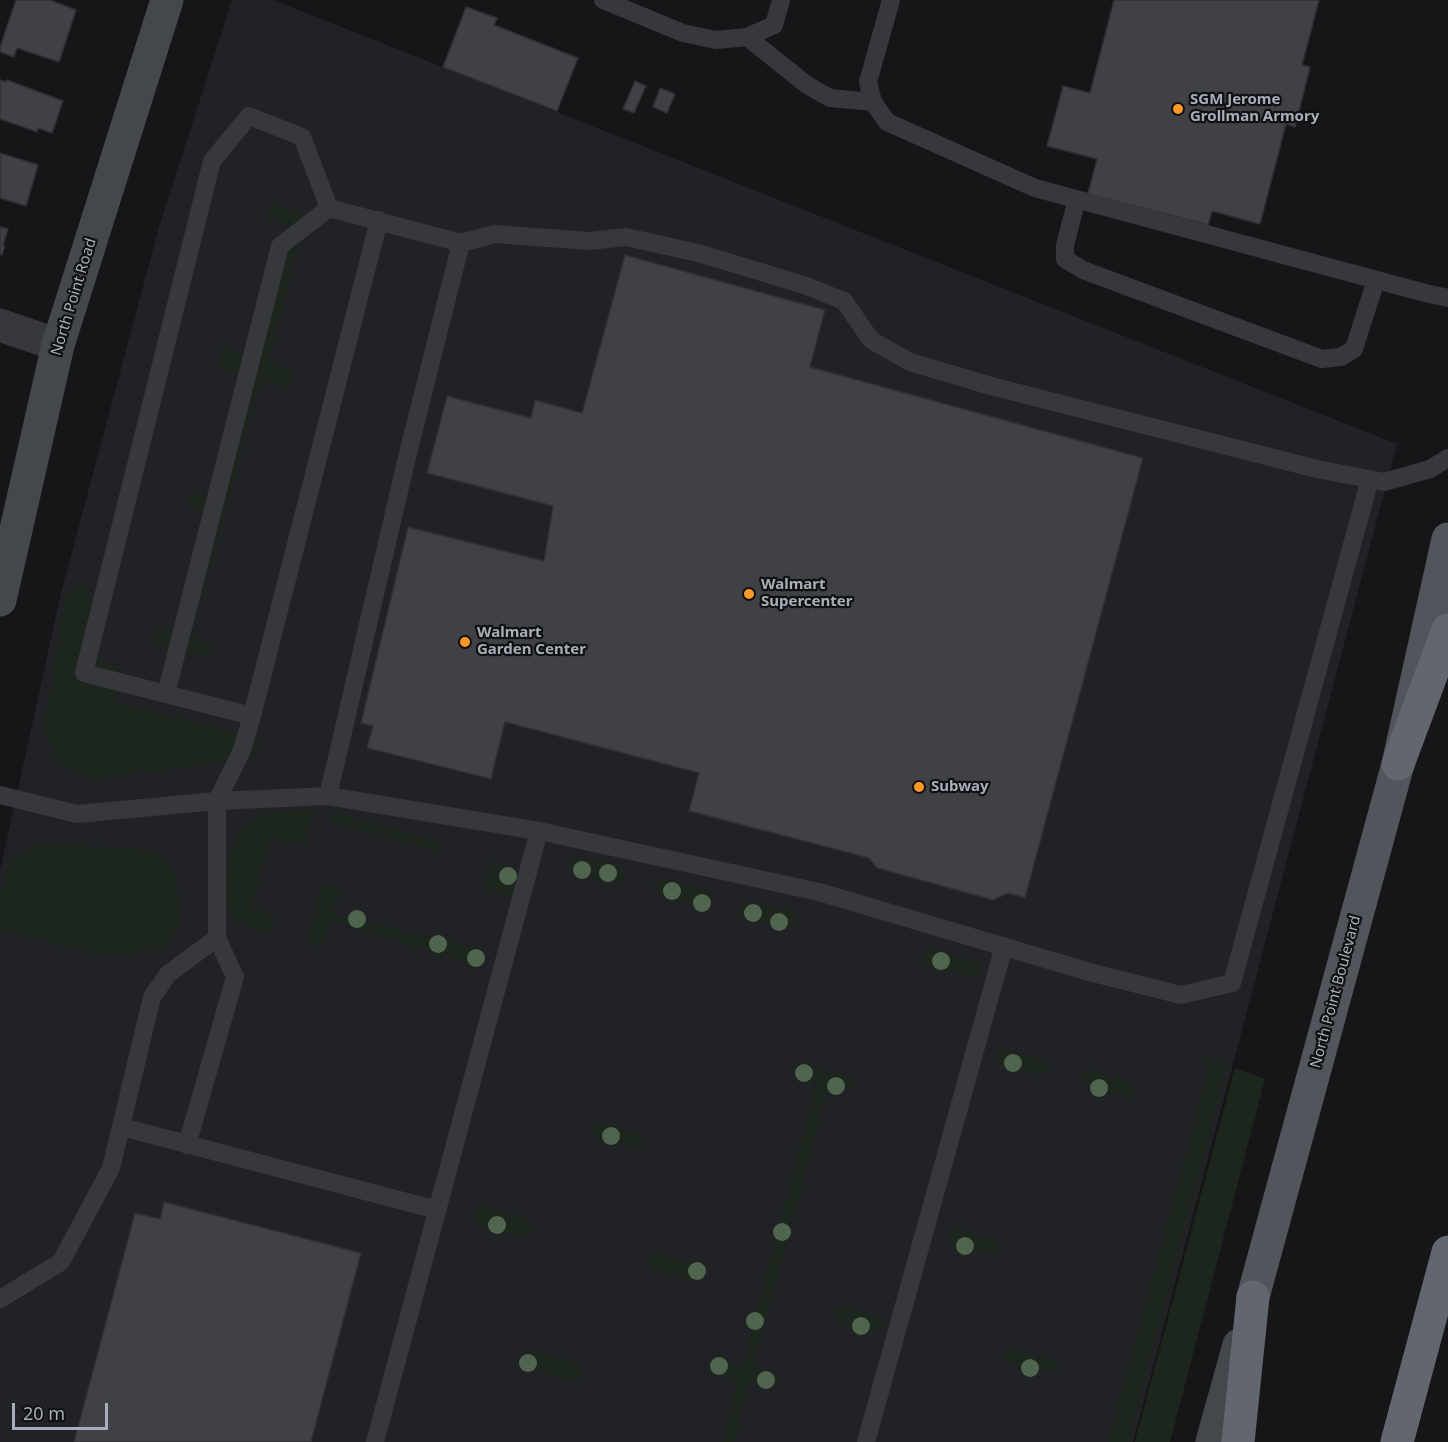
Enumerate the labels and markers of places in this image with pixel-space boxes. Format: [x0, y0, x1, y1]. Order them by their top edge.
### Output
place label: SGM Jerome Grollman Armory [1190, 91, 1319, 126]
marker: SGM Jerome Grollman Armory [1171, 102, 1185, 116]
place label: Walmart Supercenter [761, 576, 852, 611]
marker: Walmart Supercenter [742, 587, 756, 601]
place label: Walmart Garden Center [477, 624, 586, 659]
marker: Walmart Garden Center [458, 635, 472, 649]
place label: Subway [931, 778, 989, 796]
marker: Subway [912, 780, 926, 794]

